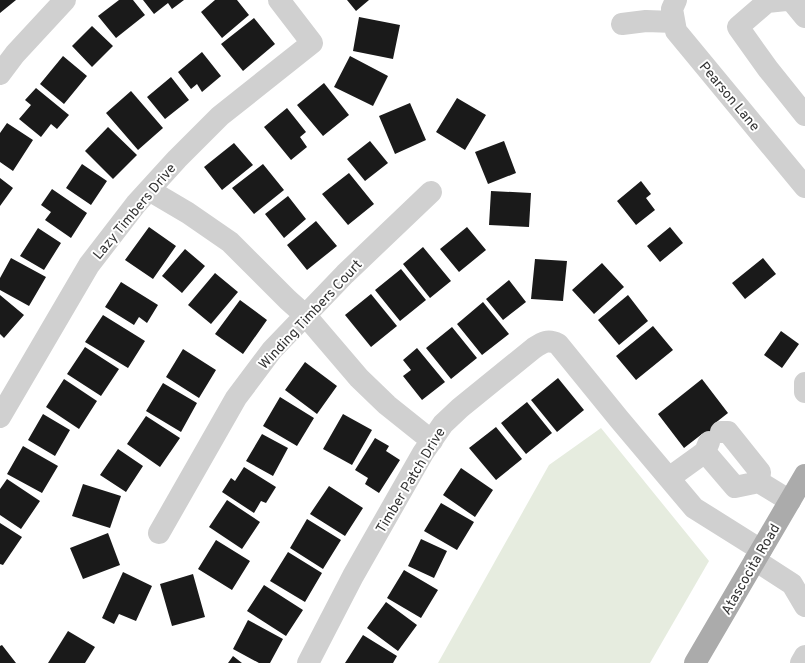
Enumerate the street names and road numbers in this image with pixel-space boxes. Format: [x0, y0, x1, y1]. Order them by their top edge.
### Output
street label: Pearson Lane [695, 59, 763, 135]
street label: Lazy Timbers Drive [90, 161, 180, 263]
street label: Winding Timbers Court [256, 257, 366, 373]
street label: Timber Patch Drive [373, 425, 450, 537]
street label: Atascocita Road [718, 521, 784, 618]

